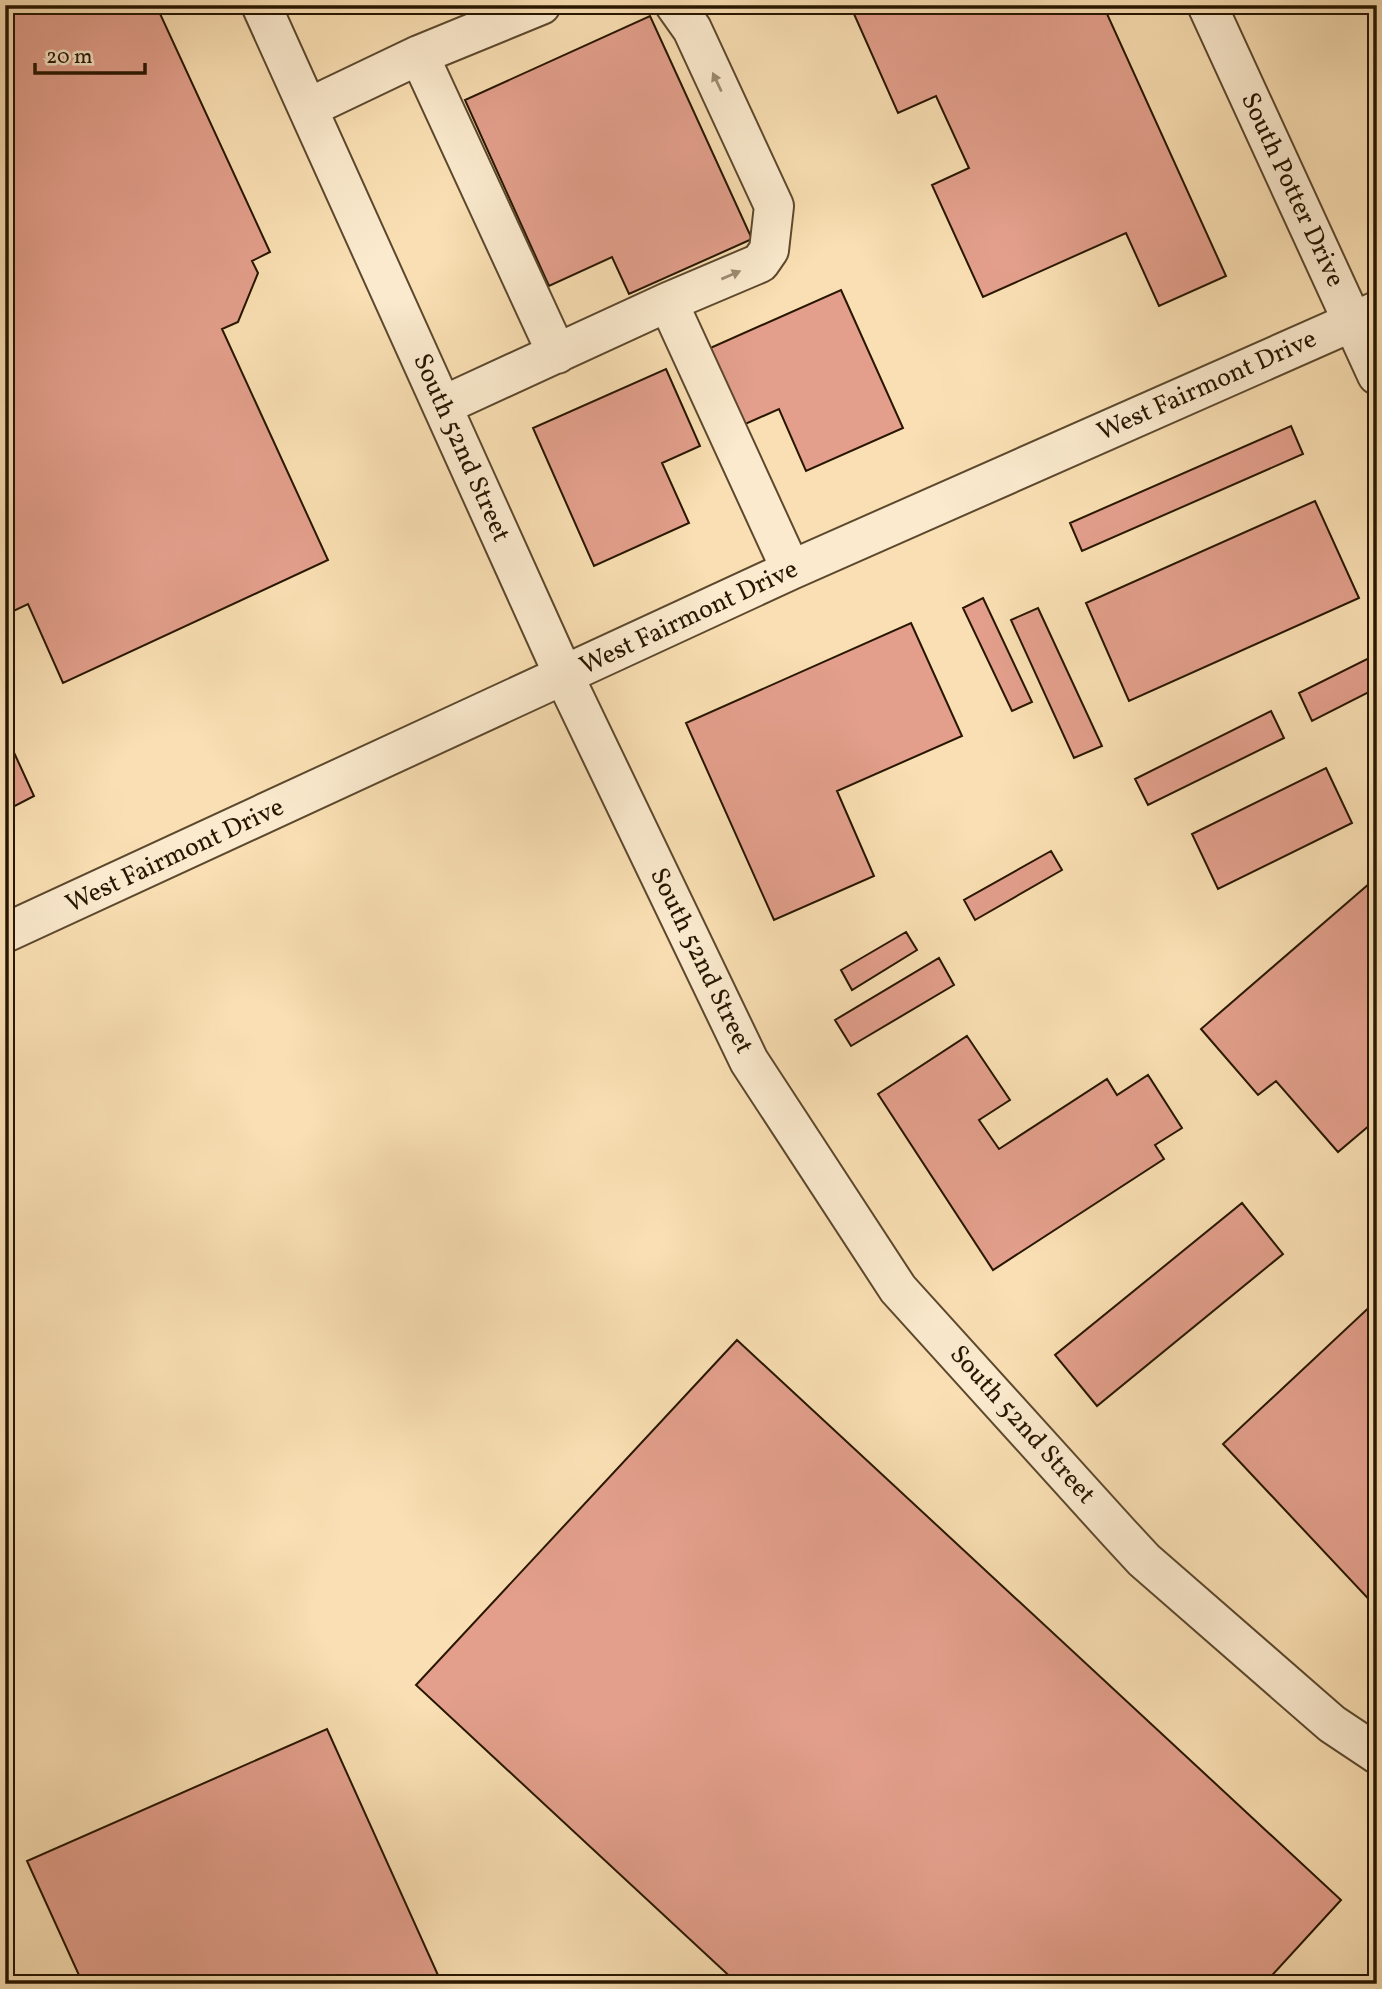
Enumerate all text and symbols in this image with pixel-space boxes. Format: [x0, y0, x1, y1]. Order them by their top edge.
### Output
scale bar [35, 32, 145, 76]
text: 20 m [46, 43, 92, 72]
one-way arrow [711, 72, 723, 92]
street label: South Potter Drive [1231, 87, 1353, 293]
one-way arrow [721, 269, 741, 281]
street label: West Fairmont Drive [1091, 321, 1323, 451]
street label: South 52nd Street [403, 348, 519, 548]
street label: West Fairmont Drive [574, 552, 804, 684]
street label: West Fairmont Drive [60, 790, 290, 922]
street label: South 52nd Street [640, 862, 762, 1060]
street label: South 52nd Street [941, 1338, 1103, 1512]

